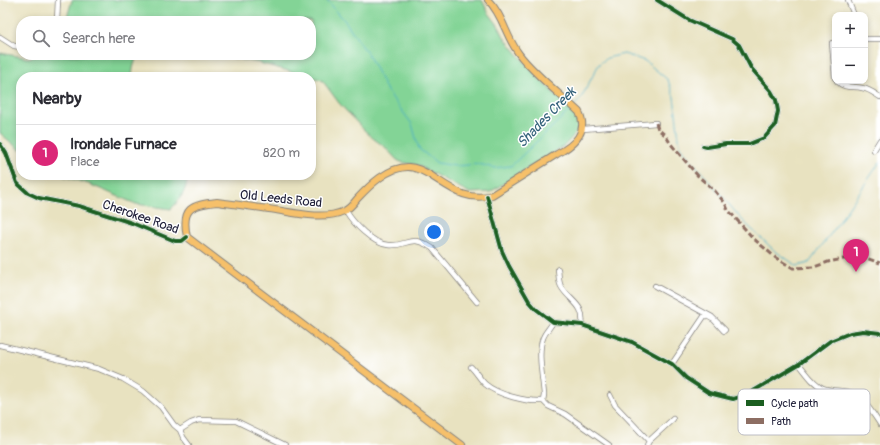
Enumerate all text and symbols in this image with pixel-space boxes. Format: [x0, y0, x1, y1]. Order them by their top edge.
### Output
map controls [832, 12, 868, 84]
button: + [832, 12, 868, 48]
search box [16, 16, 316, 60]
icon: search [30, 27, 52, 49]
text: Search here [62, 29, 135, 48]
button: − [832, 48, 868, 84]
water label: Shades Creek [513, 83, 580, 151]
text: Nearby [32, 88, 81, 109]
text: Irondale Furnace [70, 135, 177, 154]
text: 1 [42, 145, 48, 161]
text: 820 m [263, 145, 300, 161]
text: Place [70, 154, 99, 170]
street label: Old Leeds Road [239, 187, 323, 211]
street label: Cherokee Road [100, 196, 181, 238]
your location [424, 222, 444, 242]
pin: 1 [843, 239, 869, 272]
legend [738, 389, 870, 435]
text: Cycle path [771, 397, 818, 410]
text: Path [771, 415, 791, 428]

